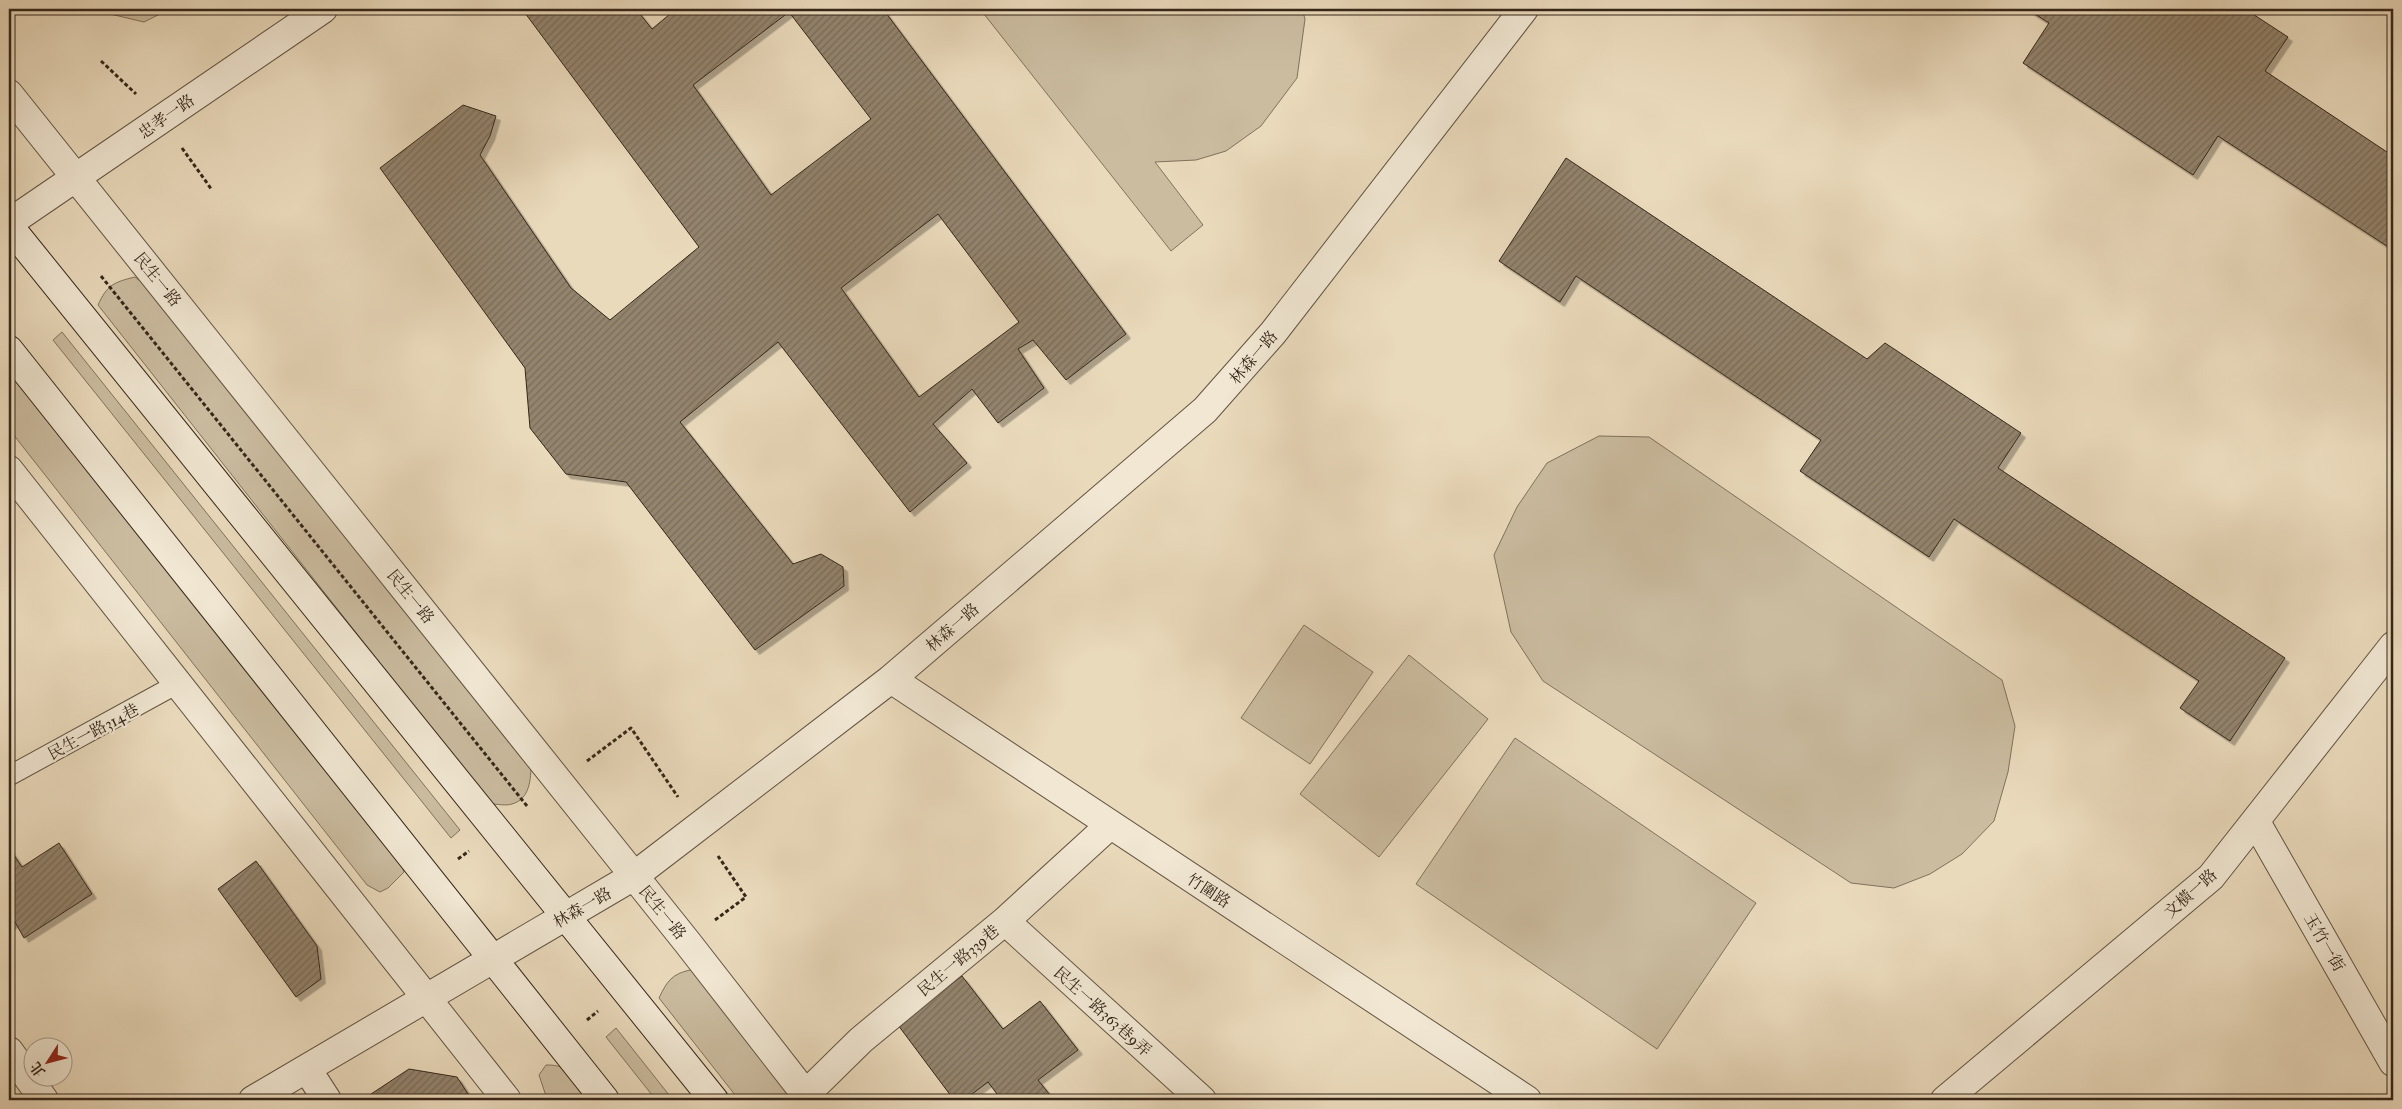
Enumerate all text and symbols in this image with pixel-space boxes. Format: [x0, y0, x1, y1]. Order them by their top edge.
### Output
street label: 忠孝一路 [135, 90, 199, 143]
street label: 民生一路 [129, 248, 185, 311]
street label: 林森一路 [1226, 327, 1282, 389]
street label: 民生一路 [382, 565, 438, 628]
street label: 林森一路 [922, 599, 983, 656]
street label: 民生一路314巷 [44, 699, 143, 764]
street label: 文橫一路 [2160, 865, 2221, 923]
street label: 竹圍路 [1183, 869, 1234, 912]
street label: 民生一路 [634, 881, 690, 944]
street label: 林森一路 [550, 883, 615, 933]
street label: 玉竹一街 [2299, 910, 2349, 975]
street label: 民生一路339巷 [914, 921, 1004, 1001]
street label: 民生一路363巷9弄 [1049, 963, 1155, 1061]
north arrow [22, 1036, 72, 1086]
text: 北 [27, 1059, 49, 1080]

